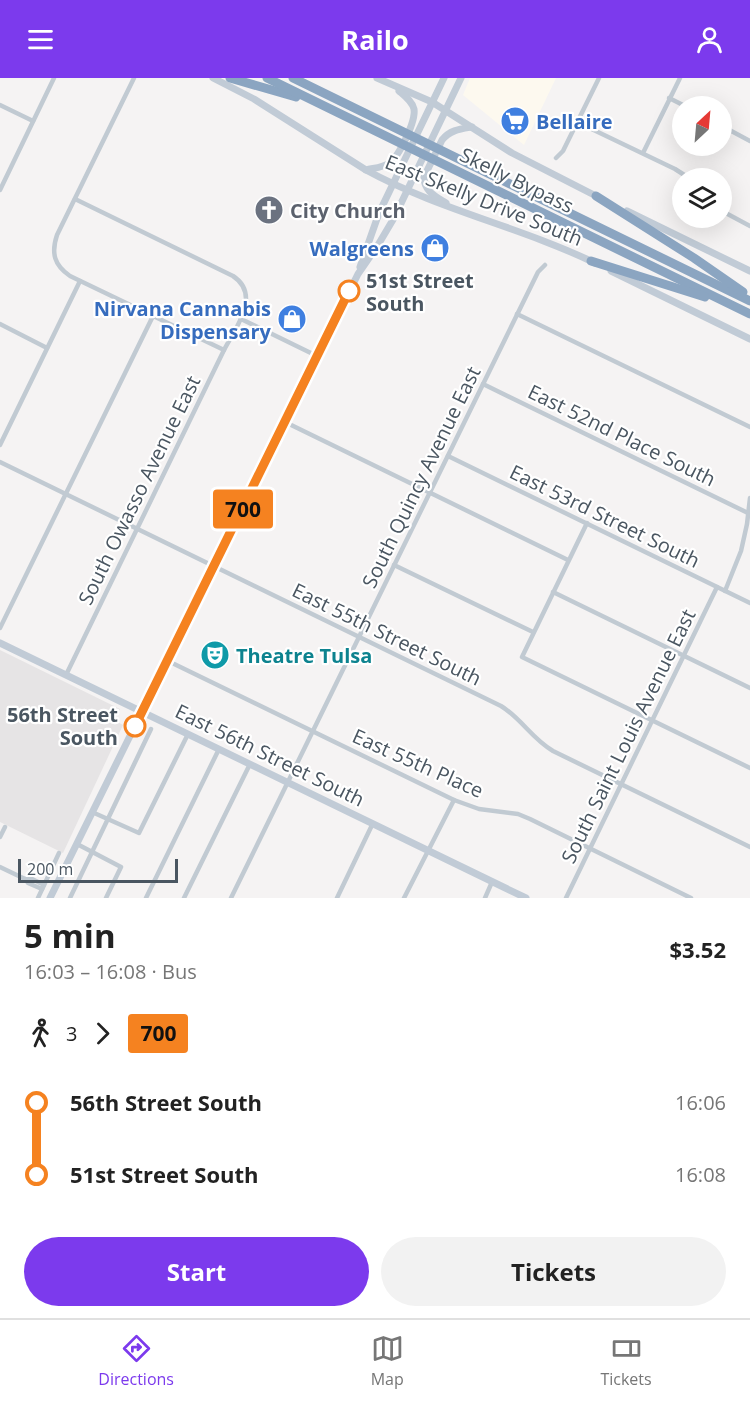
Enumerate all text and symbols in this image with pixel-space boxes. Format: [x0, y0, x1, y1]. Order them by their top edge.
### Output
text: Railo [341, 21, 409, 58]
icon: menu [24, 23, 57, 56]
icon: person [693, 23, 726, 56]
north arrow [672, 96, 732, 156]
map controls [672, 96, 732, 228]
supermarket icon: Bellaire [499, 105, 531, 137]
place label: Bellaire [536, 108, 613, 135]
street label: Skelly Bypass [456, 141, 578, 219]
street label: East Skelly Drive South [381, 148, 587, 252]
button: layers [672, 168, 732, 228]
church icon: City Church [253, 194, 285, 226]
place label: City Church [290, 197, 406, 224]
shop icon: Walgreens [419, 232, 451, 264]
place label: Walgreens [309, 235, 414, 262]
place label: 51st Street South [366, 267, 474, 317]
marker: 51st Street South [338, 280, 360, 302]
place label: Nirvana Cannabis Dispensary [94, 295, 272, 345]
shop icon: Nirvana Cannabis Dispensary [276, 303, 308, 335]
street label: South Quincy Avenue East [355, 362, 487, 592]
street label: South Owasso Avenue East [72, 371, 206, 609]
street label: East 52nd Place South [524, 378, 720, 492]
street label: East 53rd Street South [505, 458, 705, 574]
line badge: 700 [208, 490, 278, 528]
text: 700 [225, 495, 261, 523]
street label: East 55th Street South [288, 576, 486, 692]
street label: South Saint Louis Avenue East [555, 604, 701, 868]
theatre icon: Theatre Tulsa [199, 639, 231, 671]
place label: Theatre Tulsa [236, 642, 372, 669]
street label: East 56th Street South [171, 697, 369, 813]
place label: 56th Street South [7, 701, 118, 751]
marker: 56th Street South [124, 715, 146, 737]
street label: East 55th Place [348, 722, 488, 804]
scale bar [18, 856, 178, 884]
text: 200 m [27, 858, 73, 880]
text: 5 min [24, 913, 116, 958]
text: $3.52 [669, 934, 726, 964]
text: 16:03 – 16:08 · Bus [24, 958, 197, 985]
icon: walk [24, 1017, 57, 1050]
icon: forward [86, 1017, 119, 1050]
text: 700 [140, 1019, 176, 1047]
text: 3 [66, 1020, 77, 1047]
text: 56th Street South [70, 1087, 262, 1117]
text: 16:06 [675, 1089, 726, 1116]
text: 51st Street South [70, 1159, 258, 1189]
text: 16:08 [675, 1161, 726, 1188]
button: Start [24, 1237, 369, 1306]
button: Tickets [381, 1237, 726, 1306]
tab: Directions [98, 1332, 174, 1390]
tab: Map [371, 1332, 404, 1390]
tab: Tickets [600, 1332, 652, 1390]

